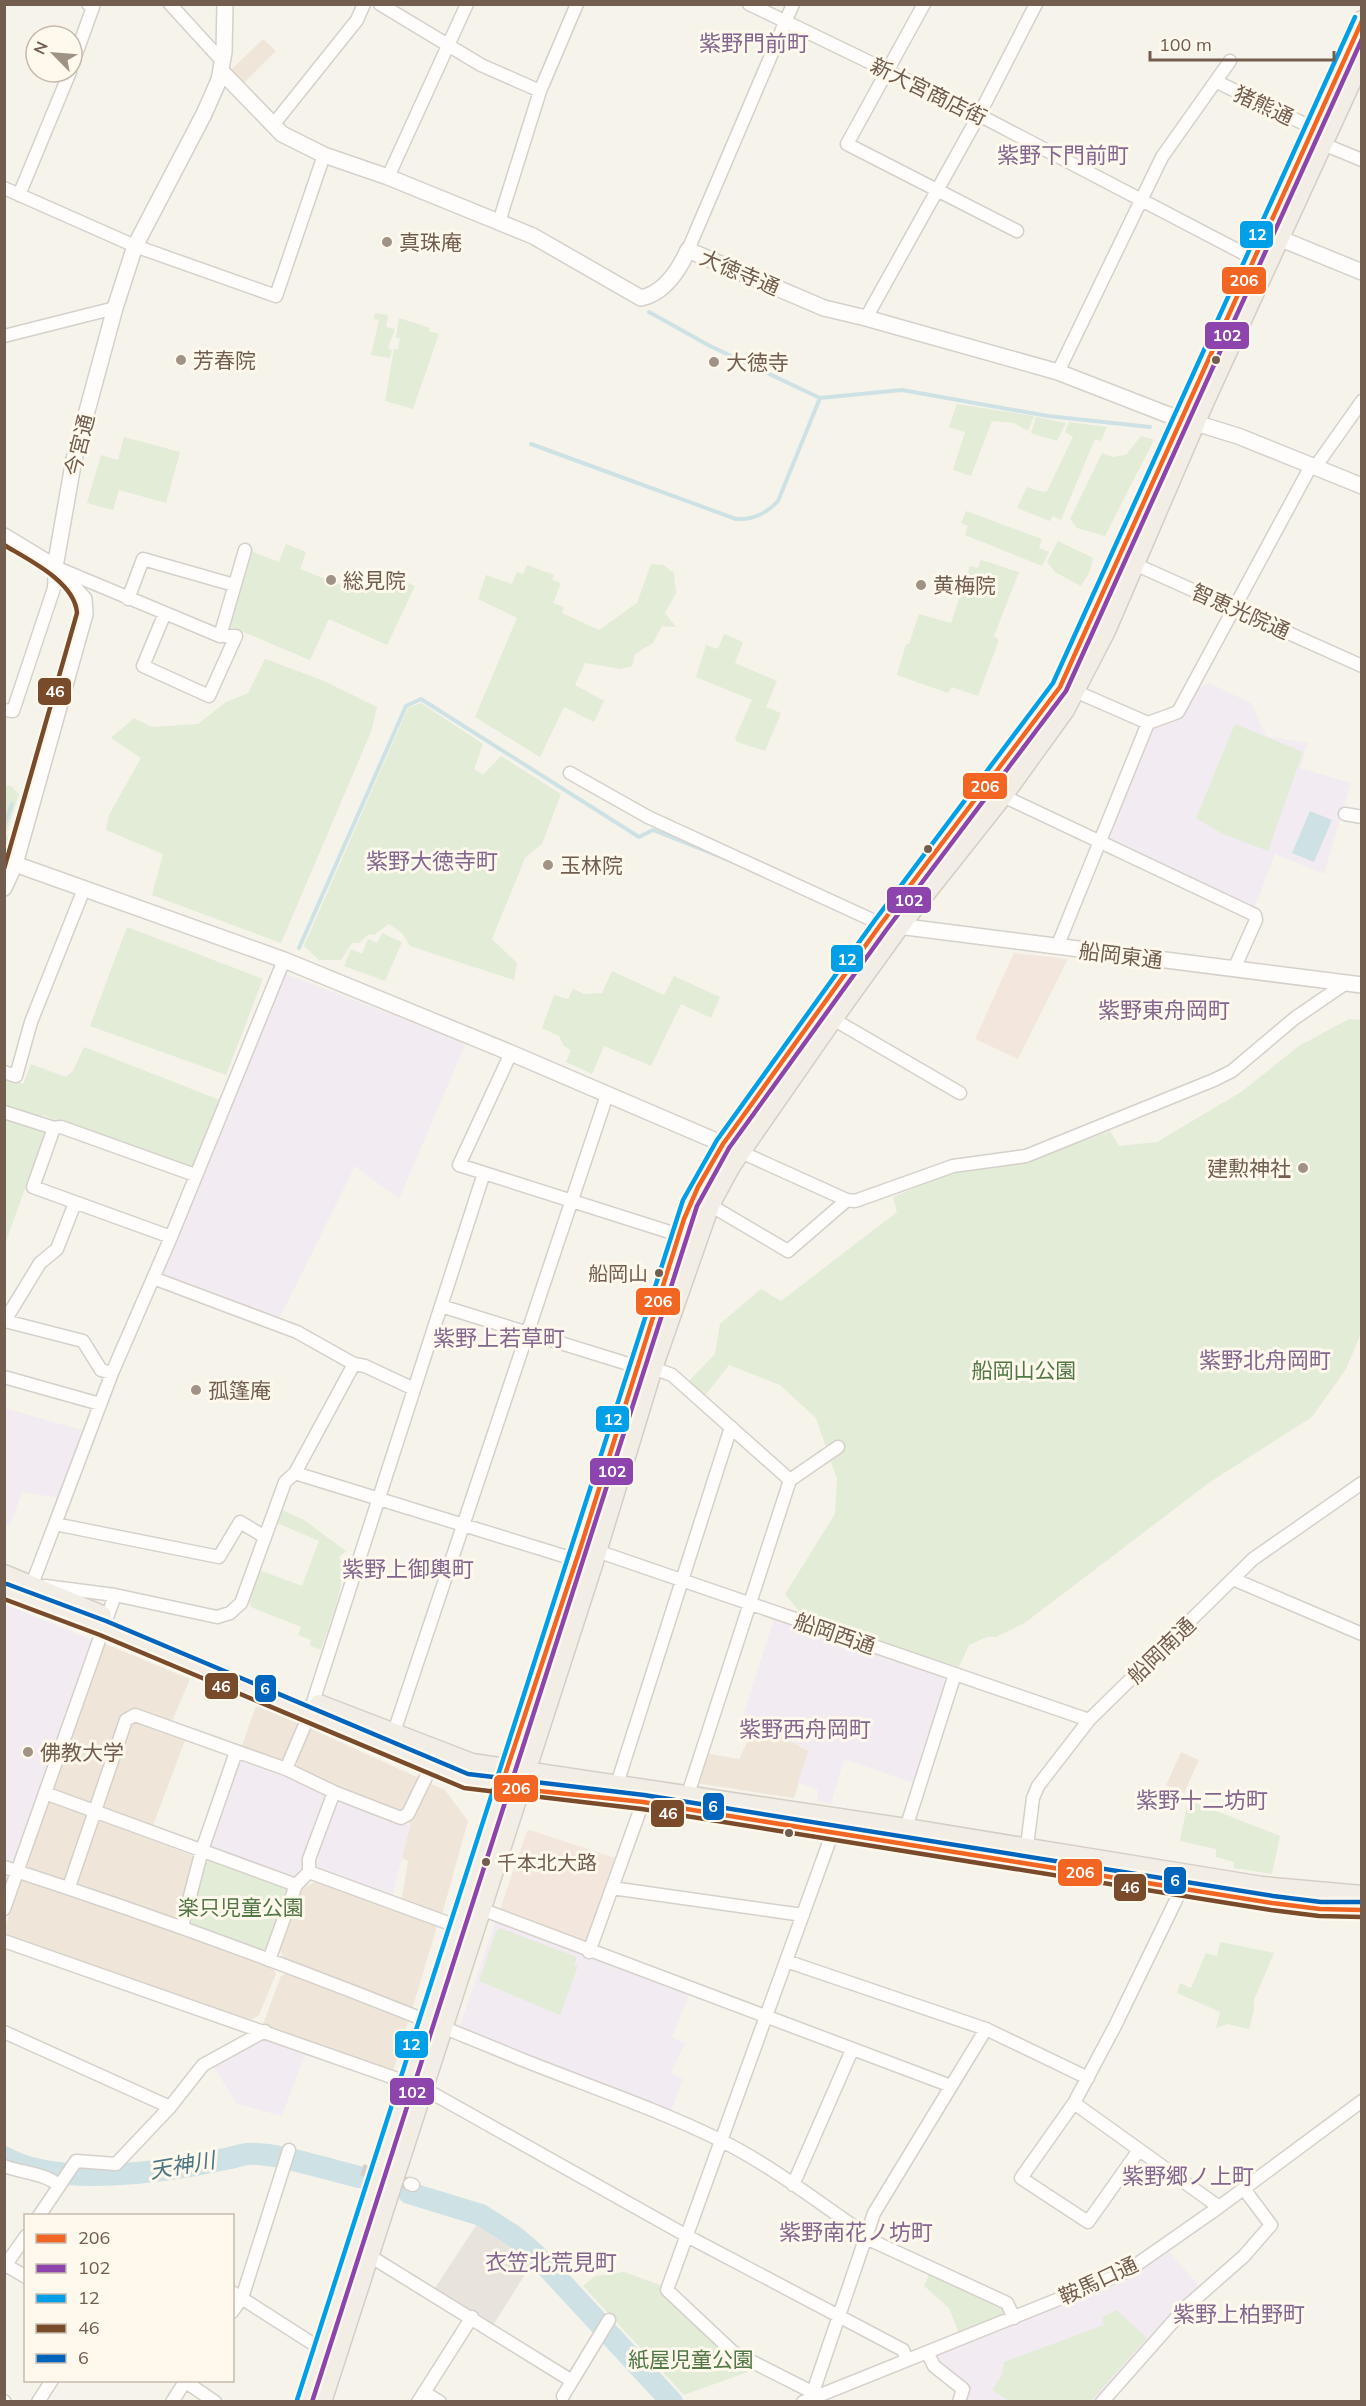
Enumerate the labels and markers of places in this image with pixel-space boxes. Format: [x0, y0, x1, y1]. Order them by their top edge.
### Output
place label: 真珠庵 [399, 229, 462, 255]
marker: 真珠庵 [380, 235, 394, 249]
place label: 芳春院 [193, 347, 256, 373]
place label: 大徳寺 [726, 349, 789, 375]
marker: 芳春院 [174, 353, 188, 367]
unlabelled marker [1210, 354, 1222, 366]
marker: 大徳寺 [707, 355, 721, 369]
place label: 総見院 [343, 567, 406, 593]
place label: 黄梅院 [933, 572, 996, 598]
marker: 総見院 [324, 573, 338, 587]
marker: 黄梅院 [914, 578, 928, 592]
unlabelled marker [922, 843, 934, 855]
place label: 玉林院 [560, 852, 623, 878]
marker: 玉林院 [541, 858, 555, 872]
place label: 建勲神社 [1207, 1155, 1291, 1181]
marker: 建勲神社 [1296, 1161, 1310, 1175]
place label: 船岡山 [588, 1261, 648, 1286]
marker: 船岡山 [653, 1267, 665, 1279]
place label: 孤篷庵 [208, 1377, 271, 1403]
marker: 孤篷庵 [189, 1383, 203, 1397]
place label: 佛教大学 [40, 1739, 124, 1765]
marker: 佛教大学 [21, 1745, 35, 1759]
unlabelled marker [783, 1827, 795, 1839]
place label: 千本北大路 [497, 1850, 597, 1875]
marker: 千本北大路 [480, 1856, 492, 1868]

